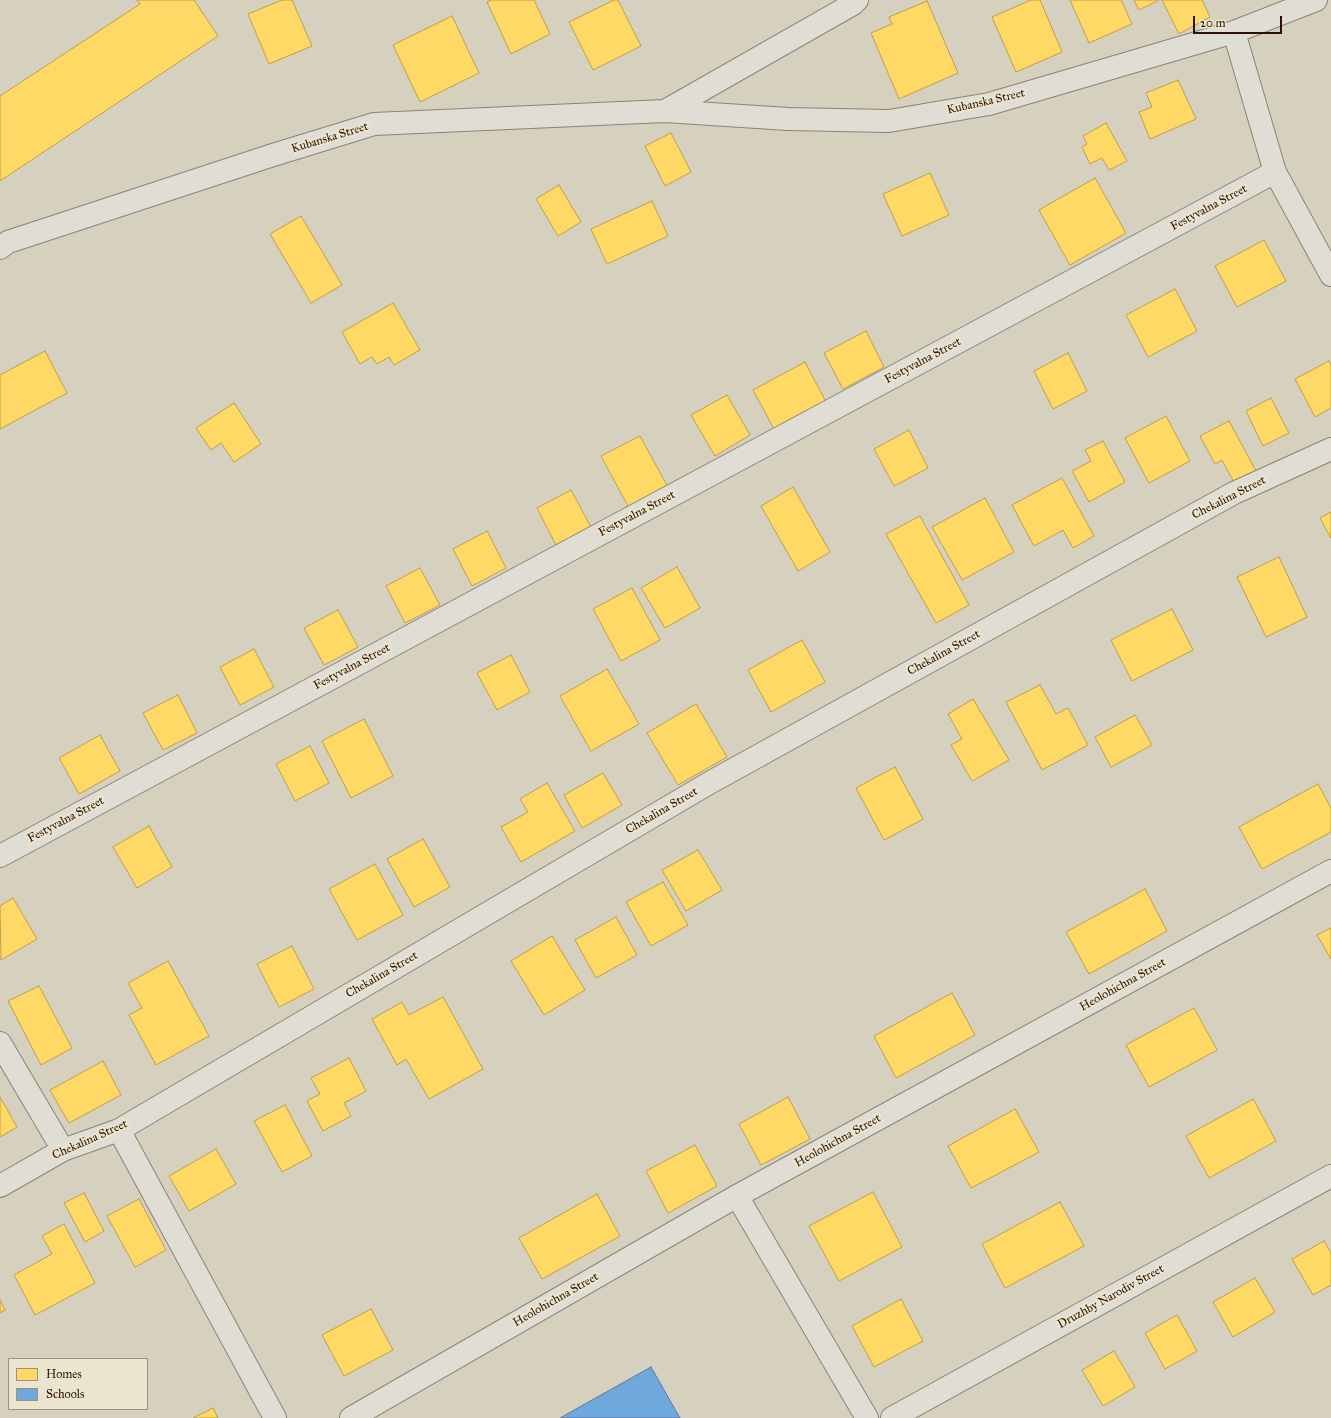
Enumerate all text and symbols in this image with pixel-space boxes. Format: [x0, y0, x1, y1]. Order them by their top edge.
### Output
scale bar [1195, 8, 1284, 34]
text: 20 m [1200, 16, 1226, 30]
street label: Kubanska Street [946, 86, 1026, 118]
street label: Kubanska Street [290, 119, 370, 157]
street label: Festyvalna Street [1168, 182, 1250, 234]
street label: Festyvalna Street [882, 335, 964, 387]
street label: Chekalina Street [1190, 473, 1268, 523]
street label: Festyvalna Street [596, 488, 678, 540]
street label: Chekalina Street [905, 627, 983, 679]
street label: Festyvalna Street [311, 641, 393, 693]
street label: Chekalina Street [623, 785, 701, 837]
street label: Festyvalna Street [25, 794, 107, 846]
street label: Chekalina Street [343, 949, 421, 1001]
street label: Heolohichna Street [1077, 955, 1169, 1015]
street label: Heolohichna Street [792, 1111, 884, 1171]
street label: Chekalina Street [50, 1117, 130, 1163]
street label: Druzhby Narodiv Street [1055, 1262, 1167, 1332]
street label: Heolohichna Street [511, 1270, 601, 1330]
legend [8, 1358, 148, 1410]
text: Homes [46, 1367, 82, 1381]
text: Schools [46, 1387, 84, 1401]

